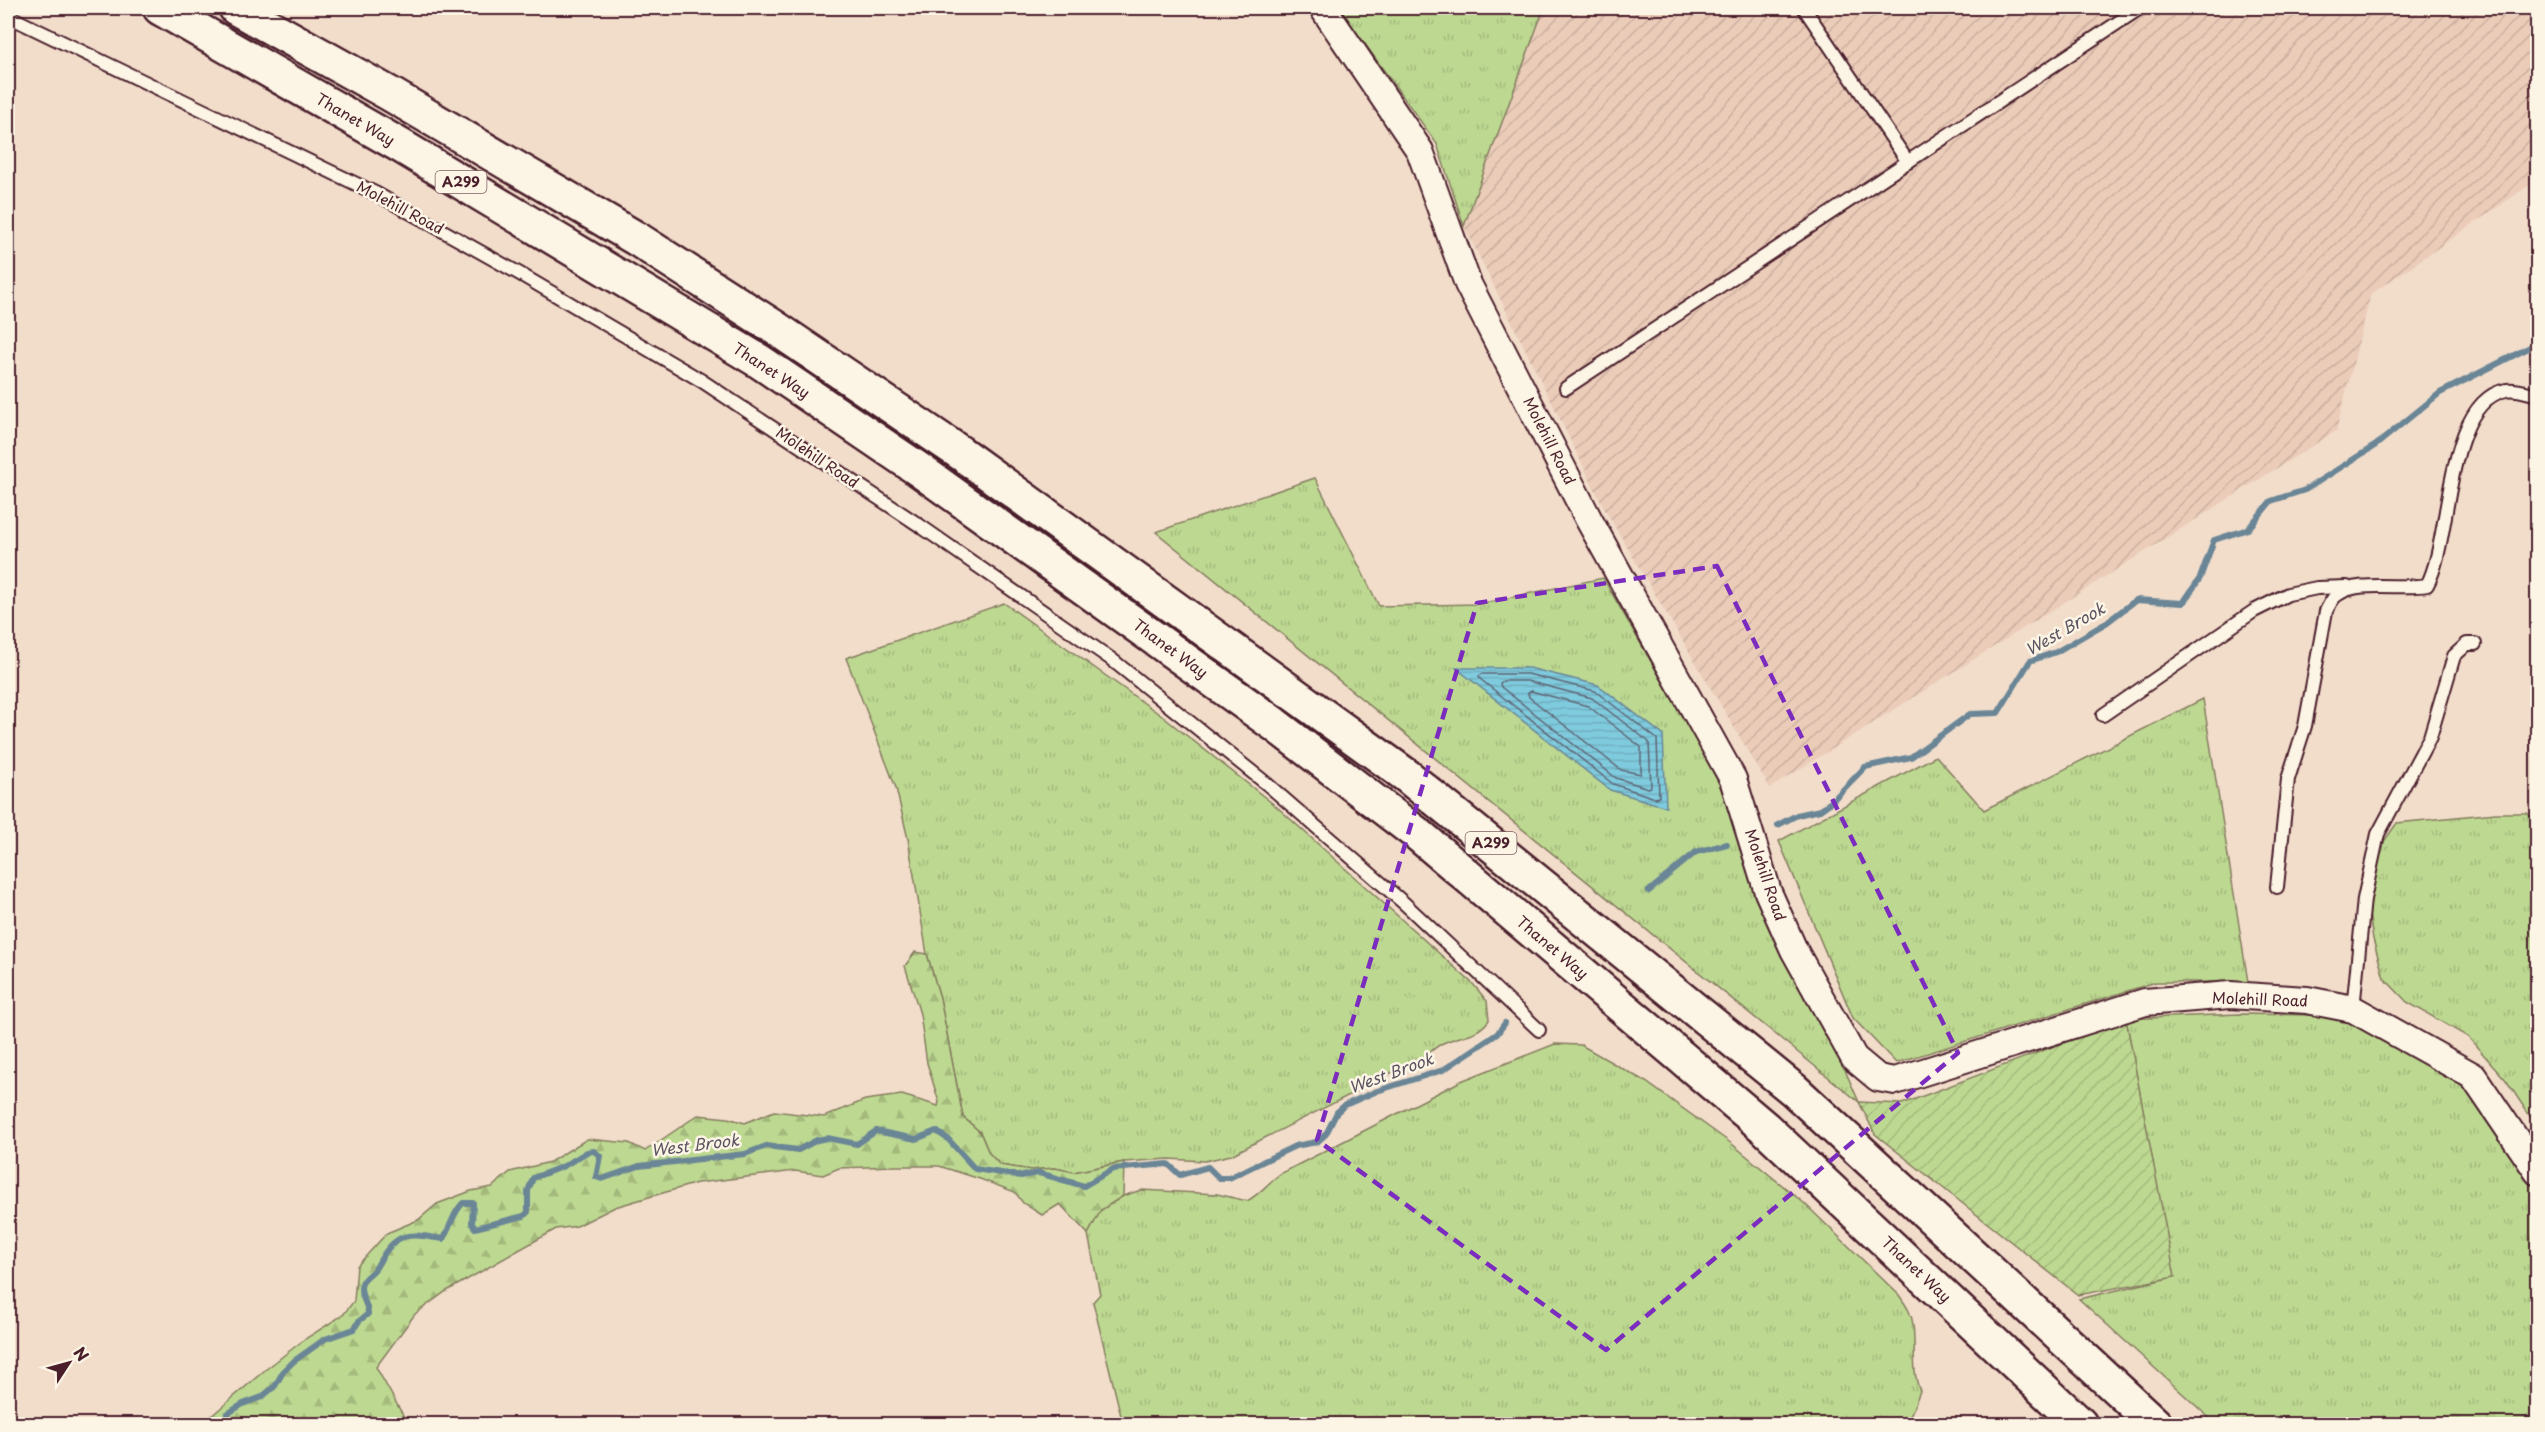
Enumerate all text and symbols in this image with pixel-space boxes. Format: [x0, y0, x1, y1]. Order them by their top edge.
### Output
street label: Thanet Way [312, 87, 400, 151]
road number: A299 [436, 171, 486, 193]
street label: Molehill Road [353, 174, 448, 239]
street label: Thanet Way [729, 336, 815, 403]
street label: Molehill Road [1518, 392, 1582, 488]
street label: Molehill Road [772, 420, 864, 493]
water label: West Brook [2020, 595, 2110, 661]
street label: Thanet Way [1128, 613, 1213, 683]
street label: Molehill Road [1740, 825, 1793, 924]
road number: A299 [1466, 832, 1516, 854]
street label: Thanet Way [1512, 910, 1594, 984]
street label: Molehill Road [2212, 985, 2308, 1012]
water label: West Brook [1345, 1045, 1437, 1098]
water label: West Brook [649, 1127, 741, 1161]
street label: Thanet Way [1877, 1230, 1957, 1307]
north arrow [39, 1333, 99, 1393]
text: N [69, 1341, 95, 1366]

